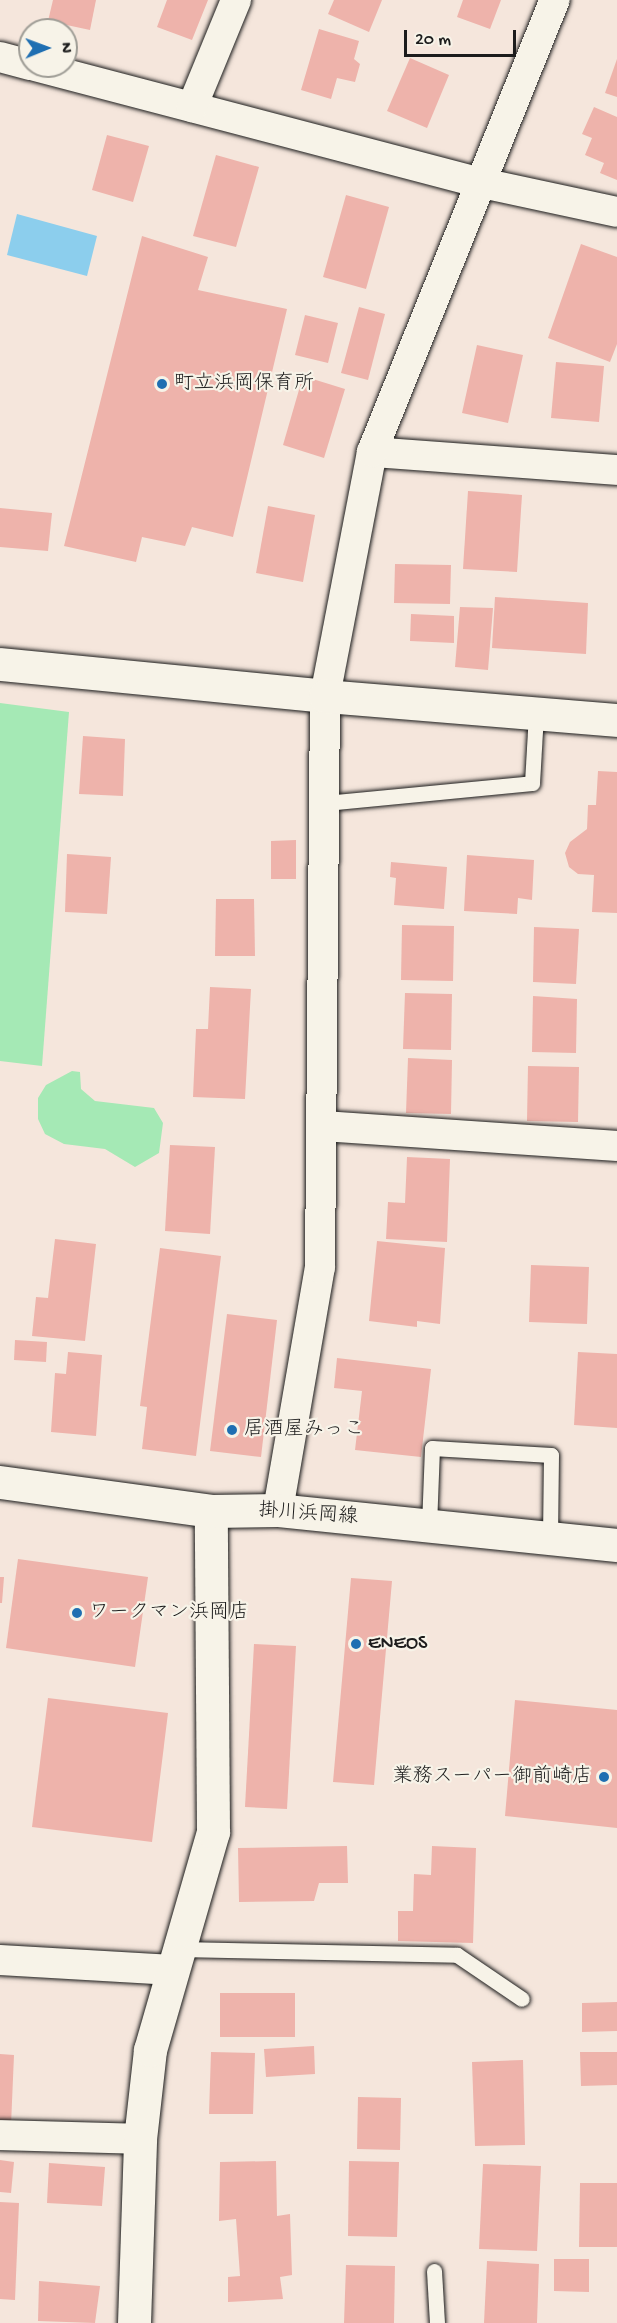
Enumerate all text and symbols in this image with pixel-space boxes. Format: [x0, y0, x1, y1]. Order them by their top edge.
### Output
north arrow [18, 18, 78, 78]
scale bar [407, 18, 520, 56]
text: 20 m [415, 30, 451, 51]
text: N [55, 42, 74, 53]
place label: 町立浜岡保育所 [174, 372, 314, 396]
marker: 町立浜岡保育所 [155, 377, 169, 391]
place label: 居酒屋みっこ [244, 1418, 364, 1442]
marker: 居酒屋みっこ [225, 1423, 239, 1437]
street label: 掛川浜岡線 [257, 1500, 359, 1530]
place label: ワークマン浜岡店 [89, 1601, 249, 1625]
marker: ワークマン浜岡店 [70, 1606, 84, 1620]
place label: ENEOS [368, 1632, 427, 1656]
marker: ENEOS [349, 1637, 363, 1651]
place label: 業務スーパー御前崎店 [393, 1765, 592, 1789]
marker: 業務スーパー御前崎店 [597, 1770, 611, 1784]

